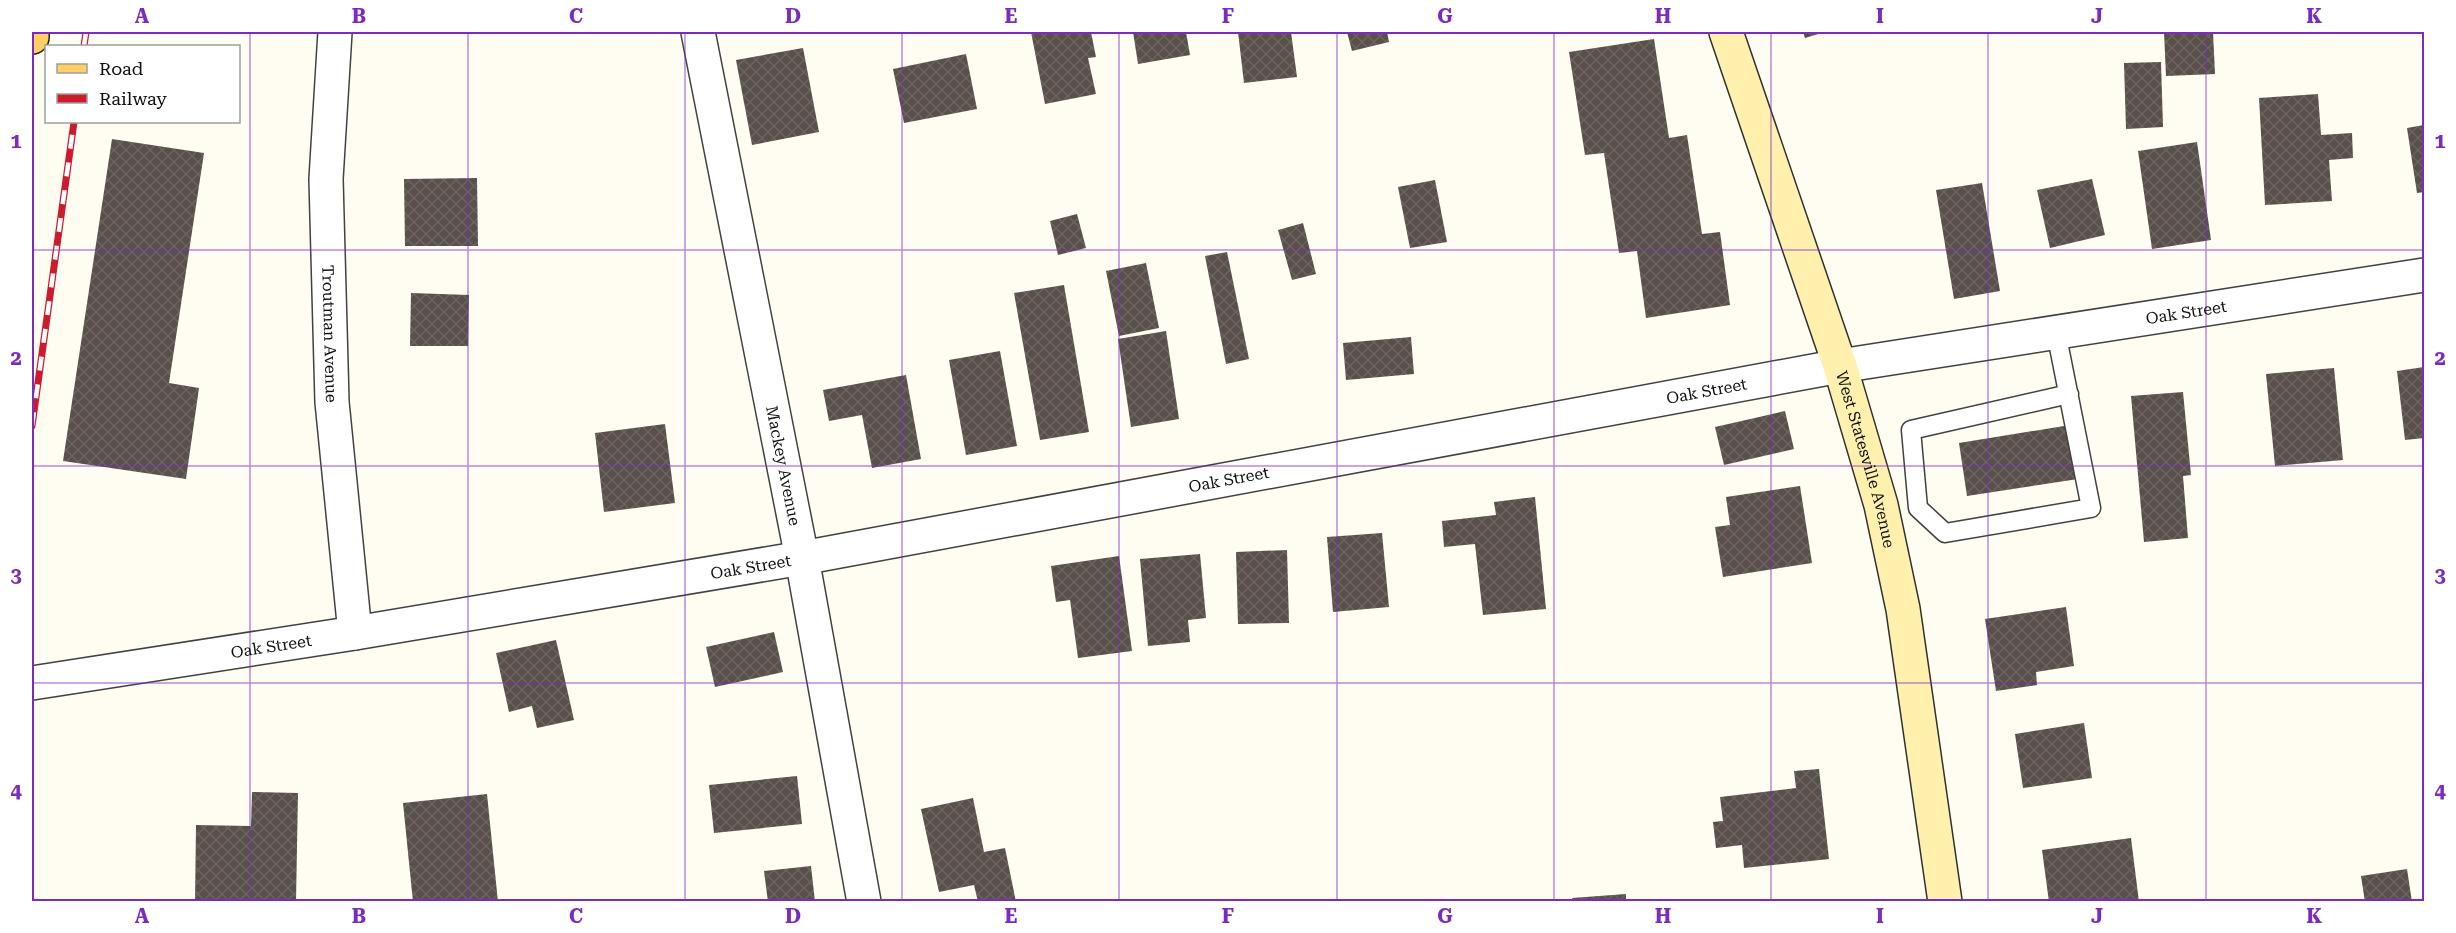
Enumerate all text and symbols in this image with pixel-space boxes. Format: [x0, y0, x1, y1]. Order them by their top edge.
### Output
text: A [135, 4, 150, 28]
text: B [352, 4, 366, 28]
text: C [569, 4, 583, 28]
text: D [785, 4, 801, 28]
text: E [1005, 4, 1018, 28]
text: F [1222, 4, 1234, 28]
text: G [1437, 4, 1453, 28]
text: H [1655, 4, 1671, 28]
text: I [1876, 4, 1884, 28]
text: J [2091, 4, 2103, 28]
text: K [2306, 4, 2322, 28]
legend [45, 45, 240, 123]
text: Road [99, 58, 144, 79]
text: Railway [99, 88, 167, 109]
text: 1 [10, 129, 22, 153]
text: 1 [2434, 129, 2446, 153]
street label: Troutman Avenue [319, 265, 342, 403]
street label: Oak Street [2144, 296, 2228, 328]
text: 2 [10, 346, 22, 370]
text: 2 [2434, 346, 2446, 370]
street label: West Statesville Avenue [1832, 369, 1899, 550]
street label: Oak Street [1665, 374, 1748, 407]
street label: Mackey Avenue [763, 404, 805, 527]
street label: Oak Street [1187, 462, 1271, 496]
street label: Oak Street [709, 550, 792, 583]
text: 3 [10, 563, 22, 587]
text: 3 [2434, 563, 2446, 587]
street label: Oak Street [229, 630, 313, 662]
text: 4 [10, 779, 22, 803]
text: 4 [2434, 779, 2446, 803]
text: A [135, 904, 150, 928]
text: B [352, 904, 366, 928]
text: C [569, 904, 583, 928]
text: D [785, 904, 801, 928]
text: E [1005, 904, 1018, 928]
text: F [1222, 904, 1234, 928]
text: G [1437, 904, 1453, 928]
text: H [1655, 904, 1671, 928]
text: I [1876, 904, 1884, 928]
text: J [2091, 904, 2103, 928]
text: K [2306, 904, 2322, 928]

